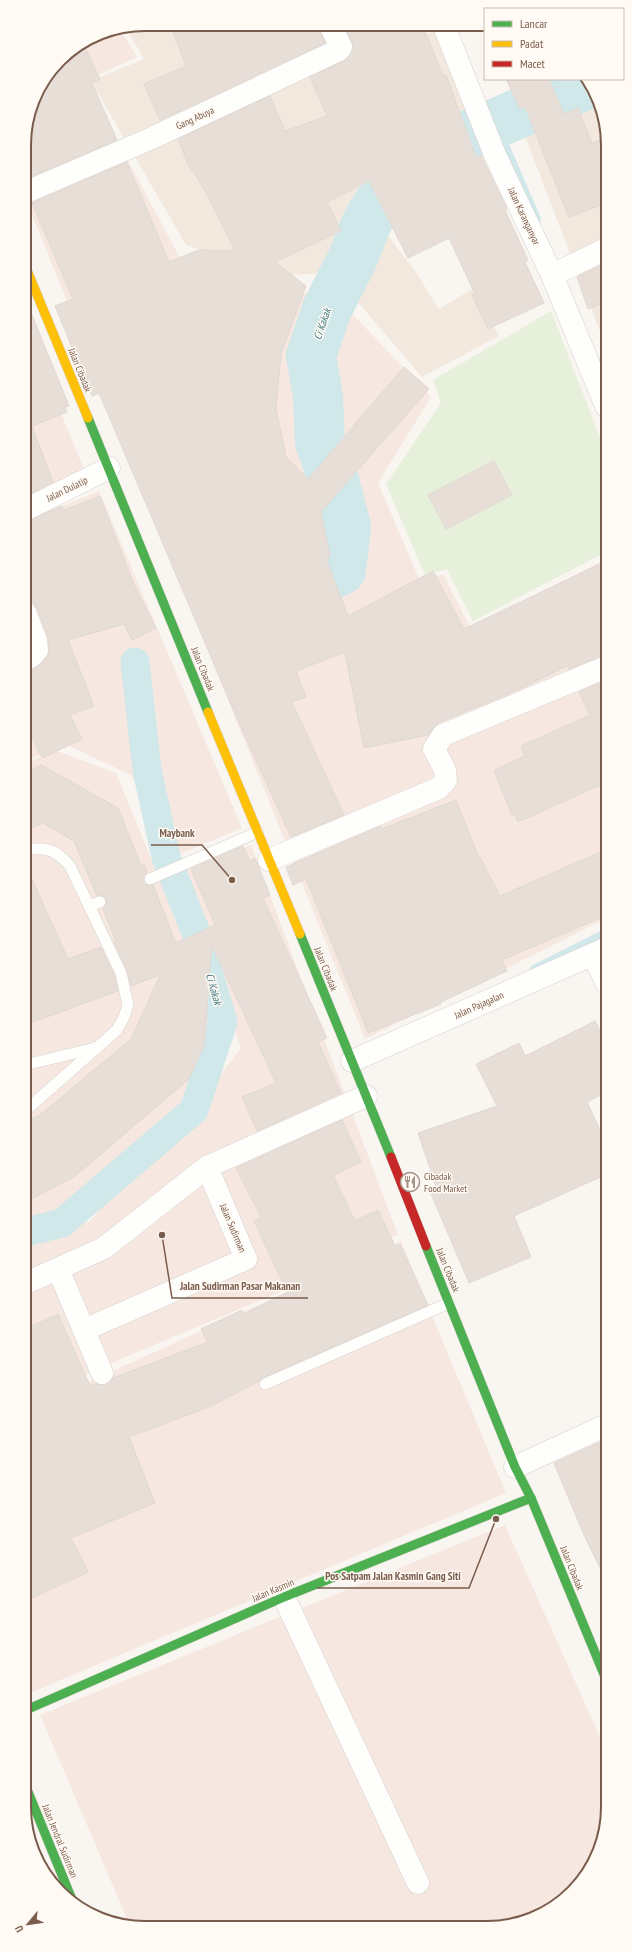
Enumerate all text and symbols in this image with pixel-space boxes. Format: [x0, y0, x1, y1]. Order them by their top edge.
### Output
legend [484, 8, 624, 80]
text: Lancar [520, 16, 548, 31]
text: Padat [520, 36, 544, 51]
text: Macet [520, 56, 545, 71]
street label: Gang Abuya [174, 104, 216, 132]
street label: Jalan Karanganyar [505, 184, 543, 247]
water label: Ci Kakak [310, 305, 334, 342]
street label: Jalan Cibadak [65, 345, 95, 394]
street label: Jalan Dulatip [43, 473, 90, 505]
street label: Jalan Cibadak [188, 644, 218, 693]
callout: Maybank [151, 822, 202, 845]
text: Maybank [159, 826, 195, 840]
street label: Jalan Cibadak [311, 944, 341, 993]
water label: Ci Kakak [203, 972, 226, 1008]
street label: Jalan Pajagalan [451, 988, 506, 1022]
place label: Cibadak Food Market [424, 1170, 467, 1195]
restaurant icon: Cibadak Food Market [399, 1171, 421, 1193]
street label: Jalan Sudirman [216, 1201, 249, 1254]
street label: Jalan Cibadak [433, 1245, 463, 1294]
callout: Jalan Sudirman Pasar Makanan [172, 1275, 308, 1298]
text: Jalan Sudirman Pasar Makanan [179, 1279, 300, 1293]
street label: Jalan Cibadak [557, 1543, 587, 1592]
callout: Pos Satpam Jalan Kasmin Gang Siti [317, 1565, 469, 1588]
text: Pos Satpam Jalan Kasmin Gang Siti [325, 1569, 461, 1583]
street label: Jalan Kasmin [249, 1575, 296, 1605]
street label: Jalan Jendral Sudirman [39, 1801, 81, 1880]
north arrow [8, 1904, 48, 1944]
text: U [12, 1923, 27, 1935]

